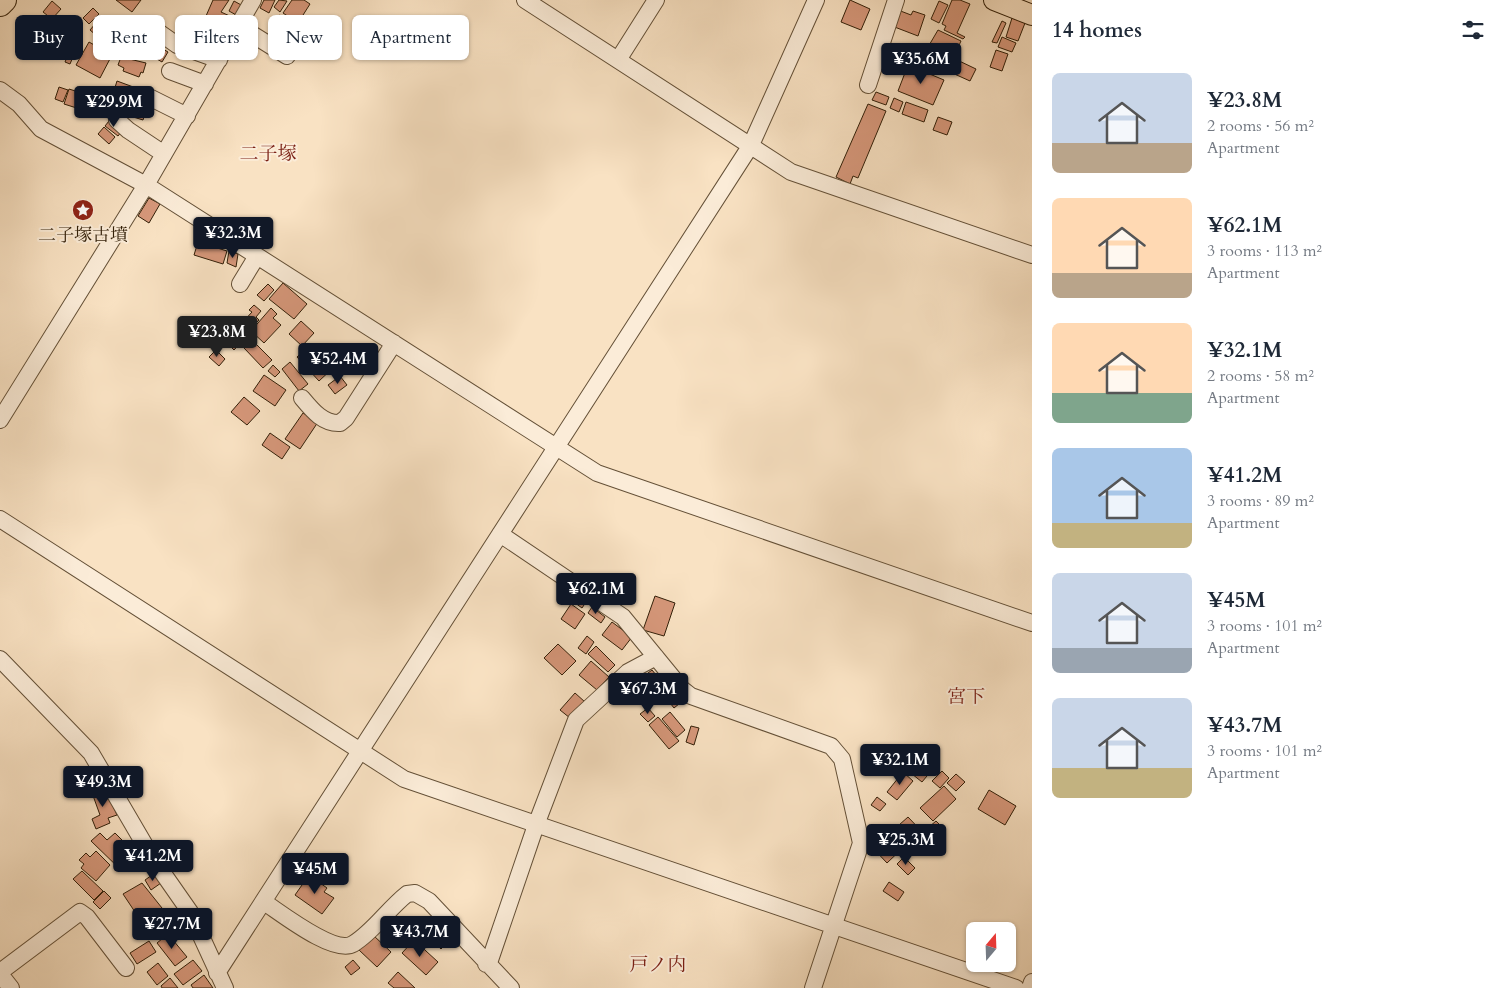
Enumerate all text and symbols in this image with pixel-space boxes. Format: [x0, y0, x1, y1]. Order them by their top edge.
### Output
chip: Buy [15, 15, 83, 60]
chip: Rent [93, 15, 165, 60]
chip: Filters [175, 15, 258, 60]
chip: New [268, 15, 342, 60]
chip: Apartment [352, 15, 469, 60]
text: 14 homes [1052, 16, 1142, 45]
icon: filters [1459, 16, 1487, 44]
pin: ¥35.6M [880, 42, 962, 85]
text: ¥35.6M [892, 48, 950, 70]
pin: ¥29.9M [73, 86, 155, 128]
text: ¥23.8M [1207, 86, 1283, 115]
text: ¥29.9M [85, 91, 143, 113]
icon: home [1092, 93, 1152, 153]
text: 2 rooms · 56 m² [1207, 115, 1314, 137]
text: Apartment [1207, 137, 1280, 159]
district label: 二子塚 [239, 141, 297, 167]
place icon: 二子塚古墳 [71, 198, 95, 222]
text: ¥62.1M [1207, 211, 1283, 240]
pin: ¥32.3M [192, 216, 274, 259]
icon: home [1092, 218, 1152, 278]
text: ¥32.3M [204, 222, 262, 244]
place label: 二子塚古墳 [38, 223, 128, 248]
text: 3 rooms · 113 m² [1207, 240, 1322, 262]
text: Apartment [1207, 262, 1280, 284]
pin: ¥23.8M [176, 316, 258, 358]
text: ¥23.8M [188, 321, 246, 343]
text: ¥32.1M [1207, 336, 1283, 365]
pin: ¥52.4M [297, 342, 379, 385]
icon: home [1092, 343, 1152, 403]
text: ¥52.4M [309, 348, 367, 370]
text: 2 rooms · 58 m² [1207, 365, 1314, 387]
text: Apartment [1207, 387, 1280, 409]
text: ¥41.2M [1207, 461, 1283, 490]
icon: home [1092, 468, 1152, 528]
text: 3 rooms · 89 m² [1207, 490, 1314, 512]
text: Apartment [1207, 512, 1280, 534]
pin: ¥62.1M [555, 572, 637, 615]
text: ¥62.1M [567, 578, 625, 600]
text: ¥45M [1207, 586, 1266, 615]
icon: home [1092, 593, 1152, 653]
text: 3 rooms · 101 m² [1207, 615, 1322, 637]
text: Apartment [1207, 637, 1280, 659]
pin: ¥67.3M [607, 672, 689, 715]
text: ¥67.3M [619, 678, 677, 700]
district label: 宮下 [947, 684, 985, 710]
text: ¥43.7M [1207, 711, 1283, 740]
icon: home [1092, 718, 1152, 778]
text: 3 rooms · 101 m² [1207, 740, 1322, 762]
pin: ¥32.1M [859, 744, 941, 786]
text: ¥32.1M [871, 749, 929, 771]
text: Apartment [1207, 762, 1280, 784]
pin: ¥49.3M [62, 766, 144, 808]
text: ¥49.3M [74, 771, 132, 793]
pin: ¥25.3M [865, 824, 947, 866]
text: ¥25.3M [877, 829, 935, 851]
pin: ¥41.2M [112, 840, 194, 882]
text: ¥41.2M [124, 845, 182, 867]
pin: ¥45M [285, 852, 345, 895]
text: ¥45M [293, 858, 337, 880]
pin: ¥27.7M [131, 908, 213, 950]
text: ¥27.7M [143, 913, 201, 935]
pin: ¥43.7M [379, 916, 461, 958]
text: ¥43.7M [391, 921, 449, 943]
north arrow [966, 922, 1016, 972]
map controls [966, 922, 1016, 972]
district label: 戸ノ内 [629, 952, 687, 978]

